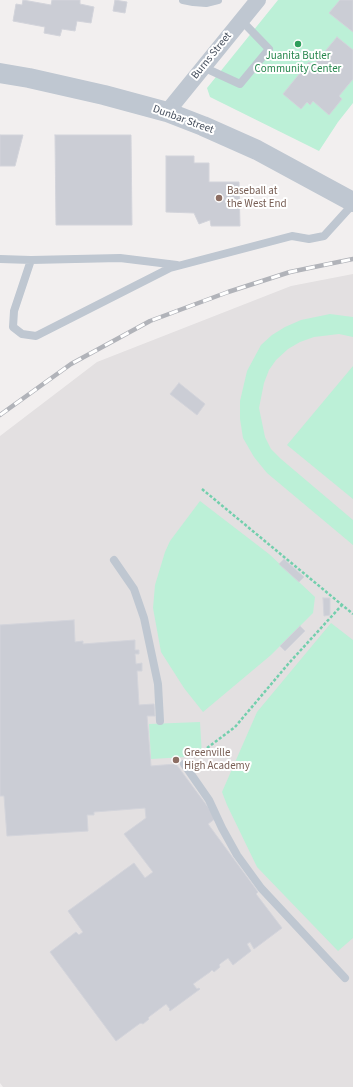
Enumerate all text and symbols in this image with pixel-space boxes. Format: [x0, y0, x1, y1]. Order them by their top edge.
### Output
street label: Burns Street [189, 30, 235, 82]
marker: Juanita Butler Community Center [293, 39, 303, 49]
place label: Juanita Butler Community Center [255, 50, 341, 76]
street label: Dunbar Street [151, 103, 215, 137]
place label: Baseball at the West End [227, 185, 287, 211]
marker: Baseball at the West End [214, 193, 224, 203]
place label: Greenville High Academy [184, 747, 250, 773]
marker: Greenville High Academy [171, 755, 181, 765]

